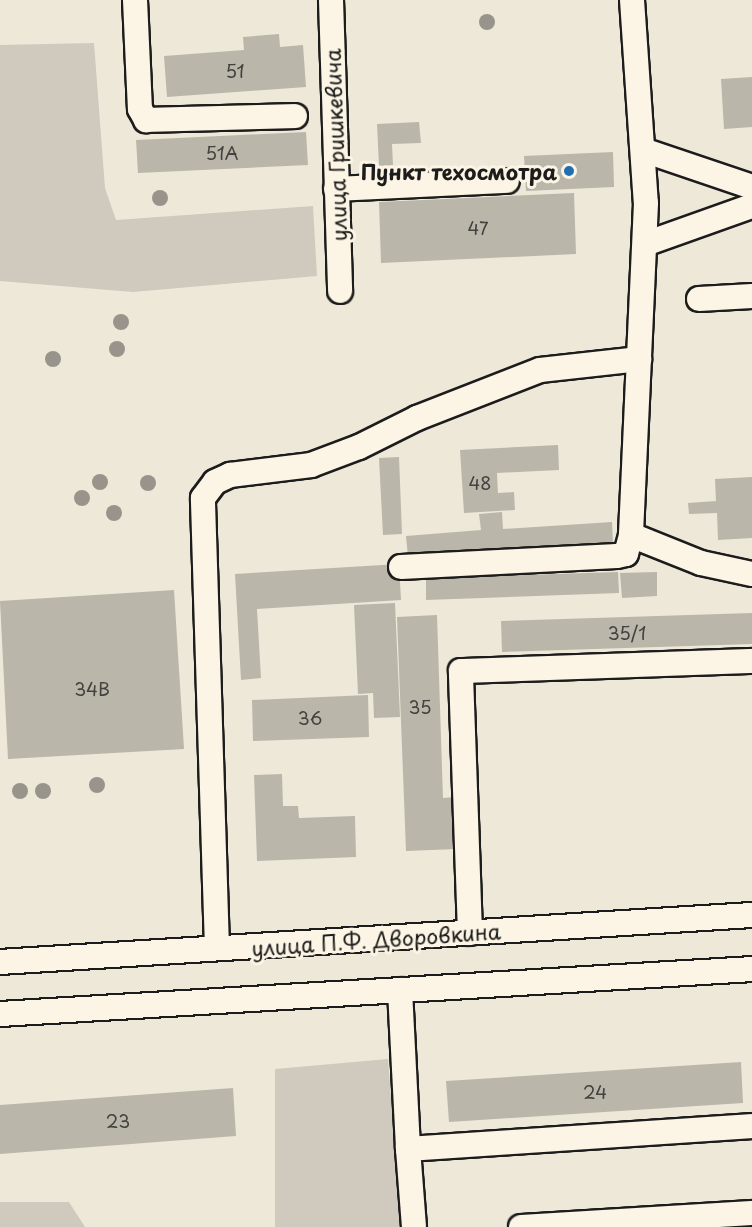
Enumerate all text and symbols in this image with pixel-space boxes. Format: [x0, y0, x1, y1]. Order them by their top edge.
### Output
street label: улица Гришкевича [319, 48, 351, 242]
house number: 51 [225, 60, 245, 82]
house number: 51А [205, 142, 239, 164]
place label: Пункт техосмотра [359, 158, 557, 184]
marker: Пункт техосмотра [562, 164, 576, 178]
house number: 47 [467, 217, 489, 239]
house number: 48 [468, 472, 492, 494]
house number: 35/1 [608, 622, 646, 644]
house number: 34В [74, 678, 110, 700]
house number: 35 [408, 696, 432, 718]
house number: 36 [298, 707, 322, 729]
street label: улица П.Ф. Дворовкина [250, 918, 502, 960]
house number: 24 [583, 1081, 607, 1103]
house number: 23 [106, 1110, 130, 1132]

